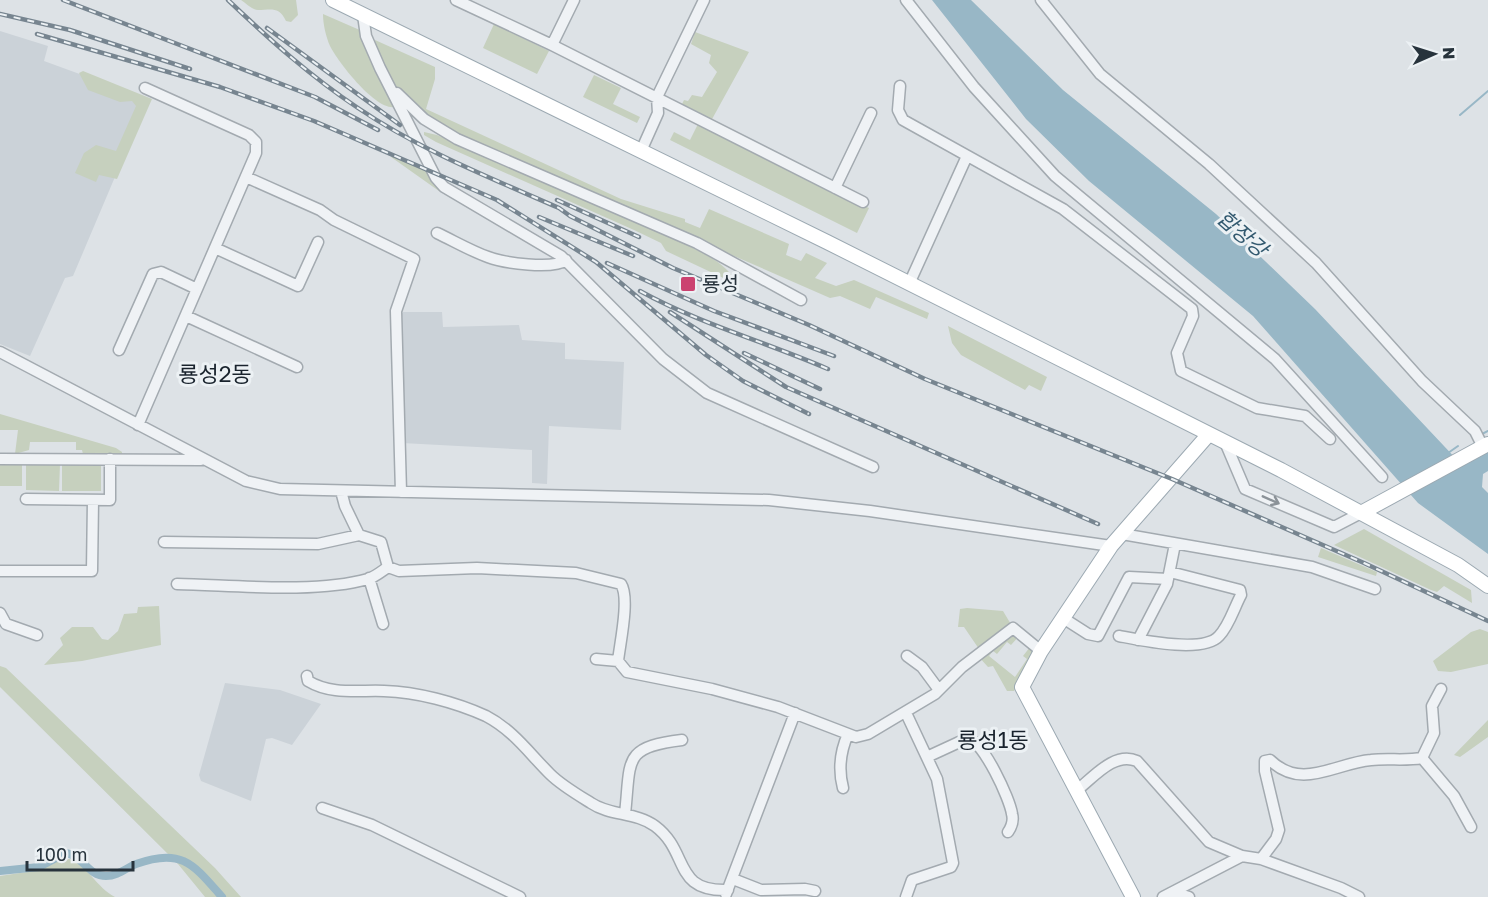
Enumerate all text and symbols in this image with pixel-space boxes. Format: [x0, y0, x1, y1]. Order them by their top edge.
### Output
north arrow [1404, 24, 1464, 84]
text: N [1439, 47, 1459, 60]
water label: 합장강 [1212, 204, 1275, 264]
place label: 룡성 [702, 271, 739, 295]
marker: 룡성 [679, 275, 697, 293]
district label: 룡성2동 [178, 360, 252, 387]
one-way arrow [1261, 495, 1280, 506]
district label: 룡성1동 [957, 726, 1029, 753]
scale bar [27, 834, 134, 872]
text: 100 m [36, 843, 87, 865]

